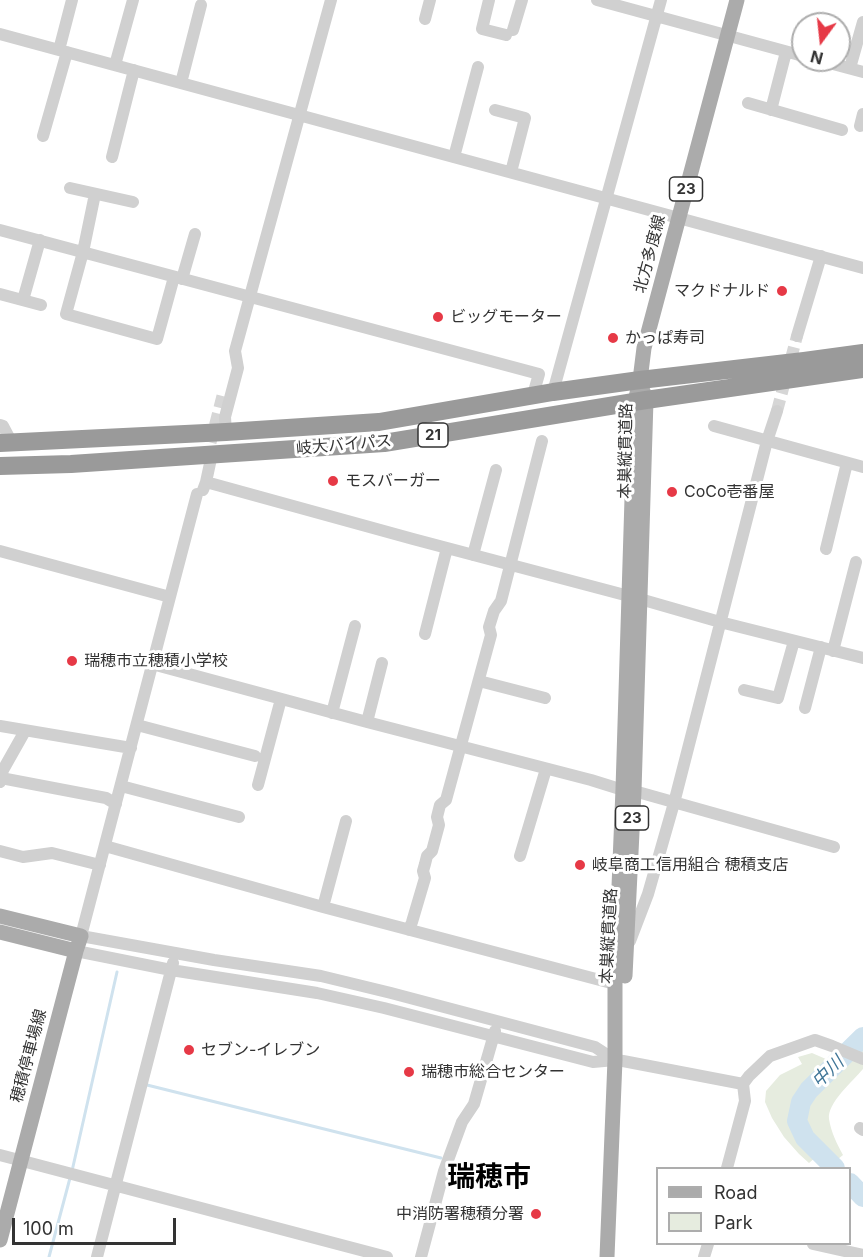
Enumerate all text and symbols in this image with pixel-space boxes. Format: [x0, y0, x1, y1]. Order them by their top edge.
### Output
north arrow [791, 12, 851, 72]
text: N [808, 46, 825, 69]
road number: 23 [670, 177, 702, 201]
street label: 北方多度線 [630, 213, 670, 295]
place label: マクドナルド [674, 281, 770, 301]
marker: マクドナルド [775, 284, 789, 298]
place label: ビッグモーター [450, 307, 562, 327]
marker: ビッグモーター [431, 310, 445, 324]
place label: かっぱ寿司 [625, 328, 705, 348]
marker: かっぱ寿司 [606, 331, 620, 345]
street label: 本巣縦貫道路 [616, 403, 636, 499]
road number: 21 [418, 423, 448, 447]
street label: 岐大バイパス [295, 431, 393, 459]
place label: モスバーガー [345, 471, 441, 491]
marker: モスバーガー [326, 474, 340, 488]
place label: CoCo壱番屋 [684, 482, 775, 502]
marker: CoCo壱番屋 [665, 485, 679, 499]
place label: 瑞穂市立穂積小学校 [84, 651, 228, 671]
marker: 瑞穂市立穂積小学校 [65, 654, 79, 668]
road number: 23 [616, 806, 648, 830]
place label: 岐阜商工信用組合 穂積支店 [592, 855, 788, 875]
marker: 岐阜商工信用組合 穂積支店 [573, 858, 587, 872]
street label: 本巣縦貫道路 [597, 888, 621, 984]
street label: 穂積停車場線 [7, 1007, 51, 1105]
place label: セブン-イレブン [201, 1040, 320, 1060]
marker: セブン-イレブン [182, 1043, 196, 1057]
water label: 中川 [808, 1052, 848, 1092]
place label: 瑞穂市総合センター [421, 1062, 565, 1082]
marker: 瑞穂市総合センター [402, 1065, 416, 1079]
district label: 瑞穂市 [447, 1161, 531, 1195]
legend [656, 1167, 851, 1245]
text: Road [714, 1182, 757, 1203]
place label: 中消防署穂積分署 [396, 1204, 524, 1224]
scale bar [15, 1206, 178, 1244]
marker: 中消防署穂積分署 [529, 1207, 543, 1221]
text: Park [714, 1212, 753, 1233]
text: 100 m [23, 1218, 74, 1239]

